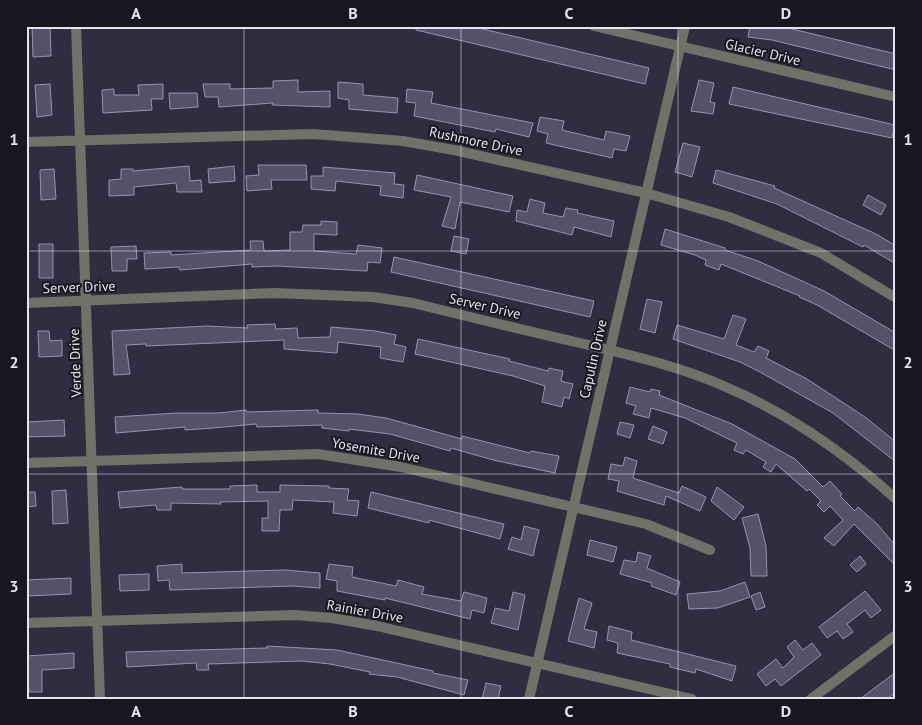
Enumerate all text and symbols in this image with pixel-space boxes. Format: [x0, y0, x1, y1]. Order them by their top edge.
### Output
text: A [131, 3, 141, 23]
text: B [348, 3, 358, 23]
text: C [565, 3, 574, 23]
text: D [781, 3, 791, 23]
street label: Glacier Drive [724, 35, 802, 69]
street label: Rushmore Drive [428, 122, 524, 160]
text: 1 [9, 129, 19, 149]
text: 1 [903, 129, 913, 149]
street label: Server Drive [42, 277, 116, 297]
street label: Server Drive [447, 289, 523, 323]
street label: Capulin Drive [575, 318, 611, 400]
street label: Verde Drive [65, 328, 85, 399]
text: 2 [9, 352, 19, 372]
text: 2 [903, 352, 913, 372]
street label: Yosemite Drive [331, 433, 421, 467]
text: 3 [9, 576, 19, 596]
text: 3 [903, 576, 913, 596]
street label: Rainier Drive [325, 595, 405, 627]
text: A [131, 701, 141, 721]
text: B [348, 701, 358, 721]
text: C [565, 701, 574, 721]
text: D [781, 701, 791, 721]

